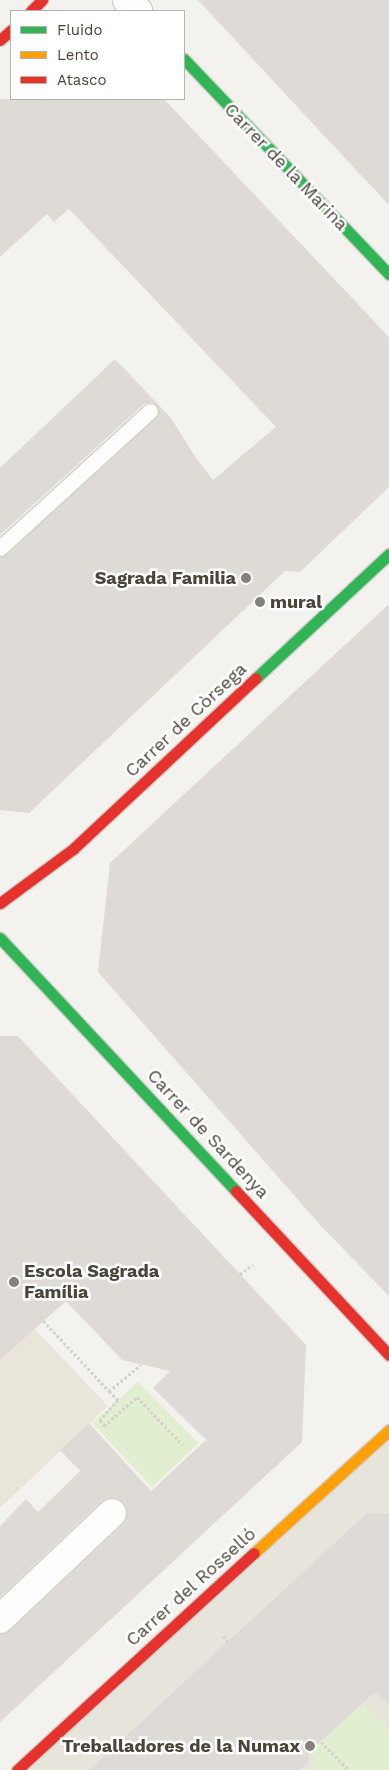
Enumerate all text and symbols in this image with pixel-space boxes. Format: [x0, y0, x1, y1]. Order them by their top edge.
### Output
legend [10, 10, 185, 100]
text: Fluido [57, 21, 102, 39]
text: Lento [57, 46, 99, 64]
text: Atasco [57, 71, 106, 89]
street label: Carrer de la Marina [219, 99, 353, 235]
place label: Sagrada Familia [95, 567, 236, 589]
marker: Sagrada Familia [240, 572, 252, 584]
place label: mural [270, 591, 322, 613]
marker: mural [254, 596, 266, 608]
street label: Carrer de Còrsega [121, 658, 251, 782]
street label: Carrer de Sardenya [142, 1065, 274, 1203]
place label: Escola Sagrada Família [24, 1261, 159, 1304]
marker: Escola Sagrada Família [8, 1276, 20, 1288]
street label: Carrer del Rosselló [121, 1523, 261, 1651]
place label: Treballadores de la Numax [62, 1735, 300, 1757]
marker: Treballadores de la Numax [304, 1740, 316, 1752]

